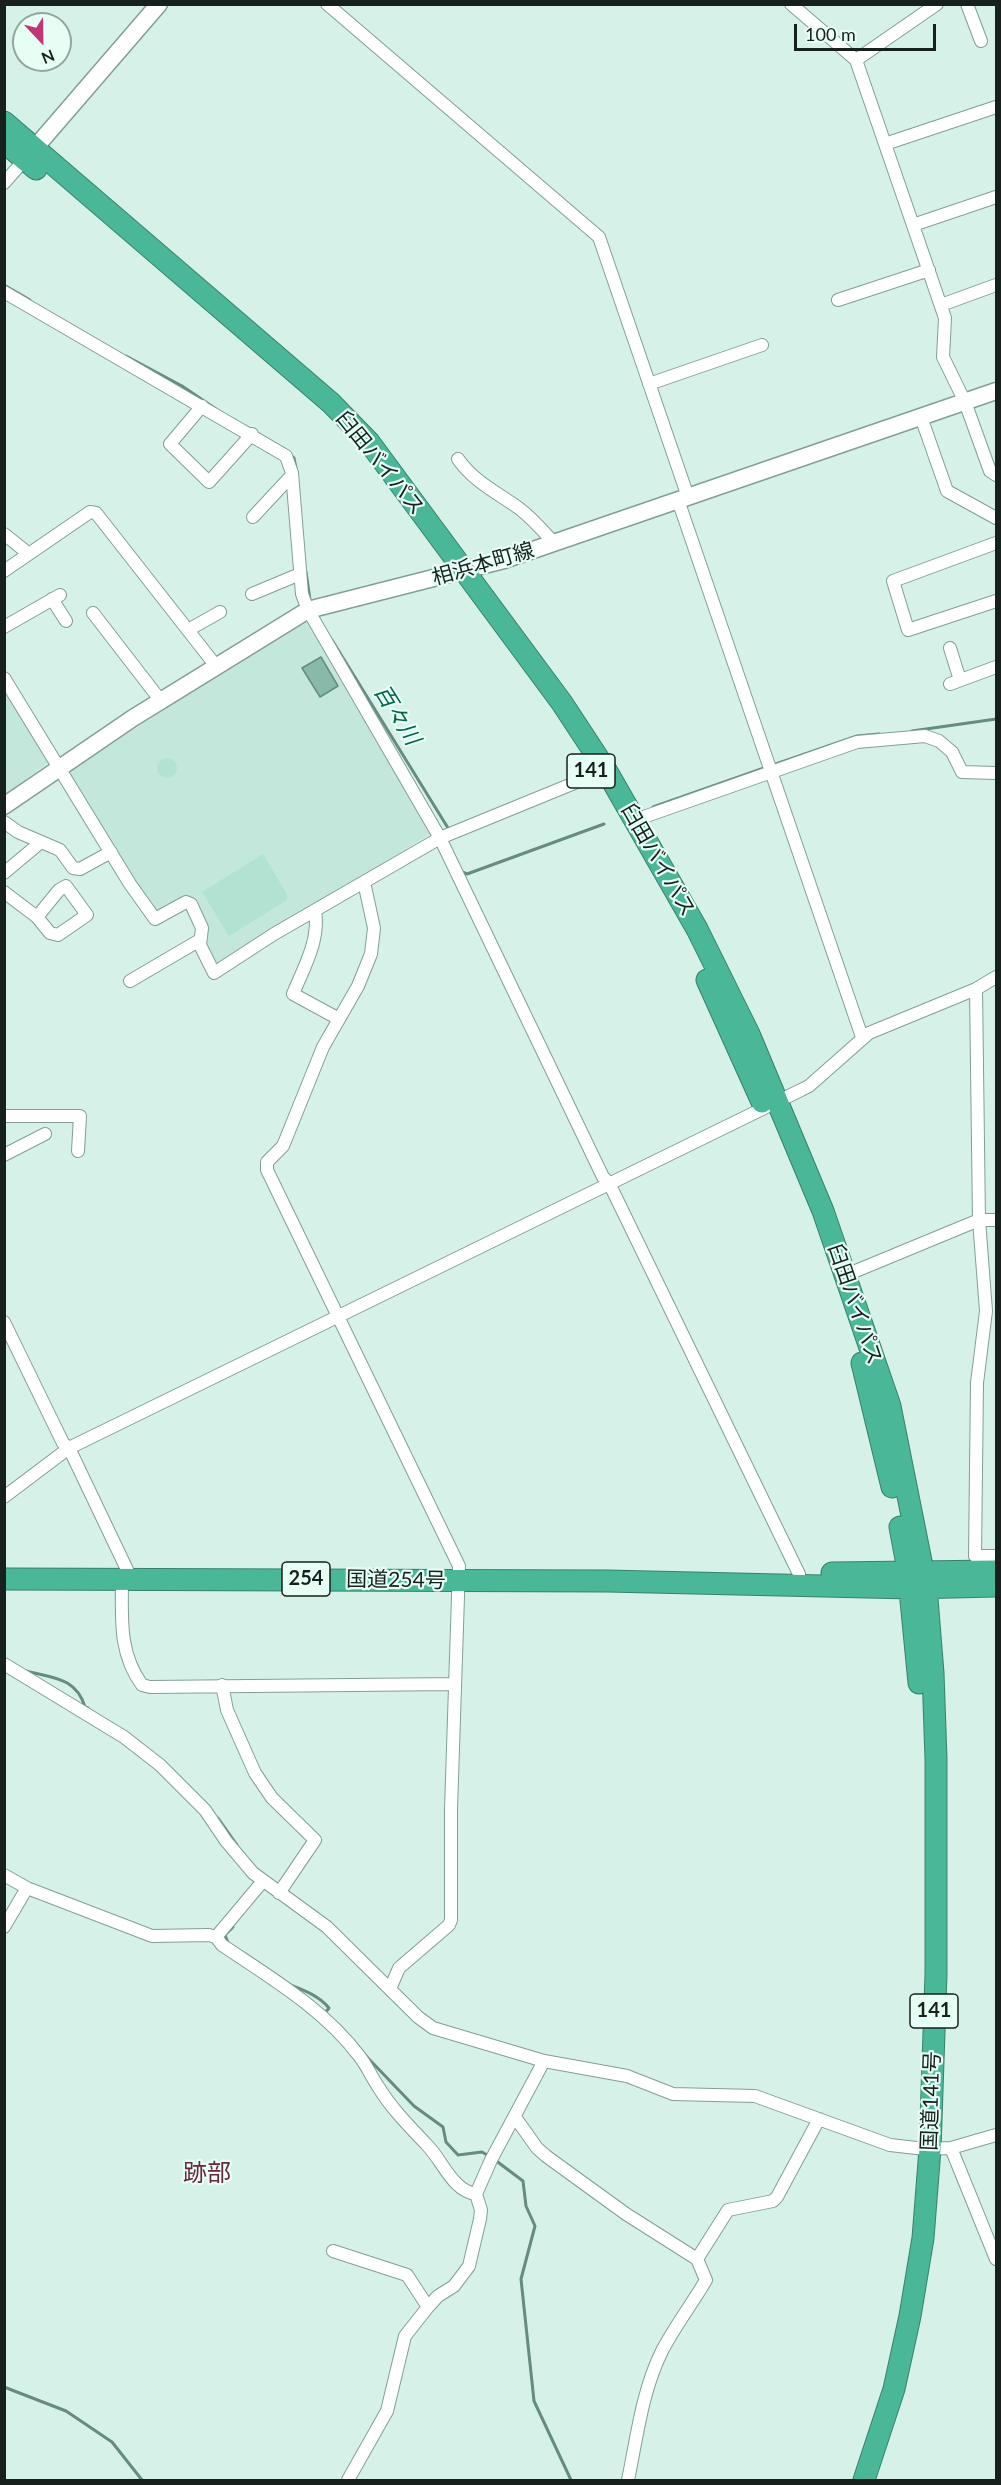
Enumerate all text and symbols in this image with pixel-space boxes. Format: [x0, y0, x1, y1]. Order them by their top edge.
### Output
north arrow [12, 12, 72, 72]
scale bar [797, 12, 940, 50]
text: 100 m [805, 23, 856, 45]
text: N [39, 46, 57, 68]
street label: 臼田バイパス [331, 406, 429, 520]
street label: 相浜本町線 [429, 537, 537, 591]
water label: 百々川 [368, 680, 426, 750]
road number: 141 [567, 754, 615, 788]
street label: 臼田バイパス [616, 799, 700, 921]
street label: 臼田バイパス [823, 1240, 887, 1368]
road number: 254 [282, 1562, 330, 1596]
street label: 国道254号 [346, 1567, 446, 1593]
road number: 141 [910, 1994, 958, 2028]
street label: 国道141号 [917, 2051, 945, 2151]
district label: 跡部 [183, 2159, 231, 2187]

